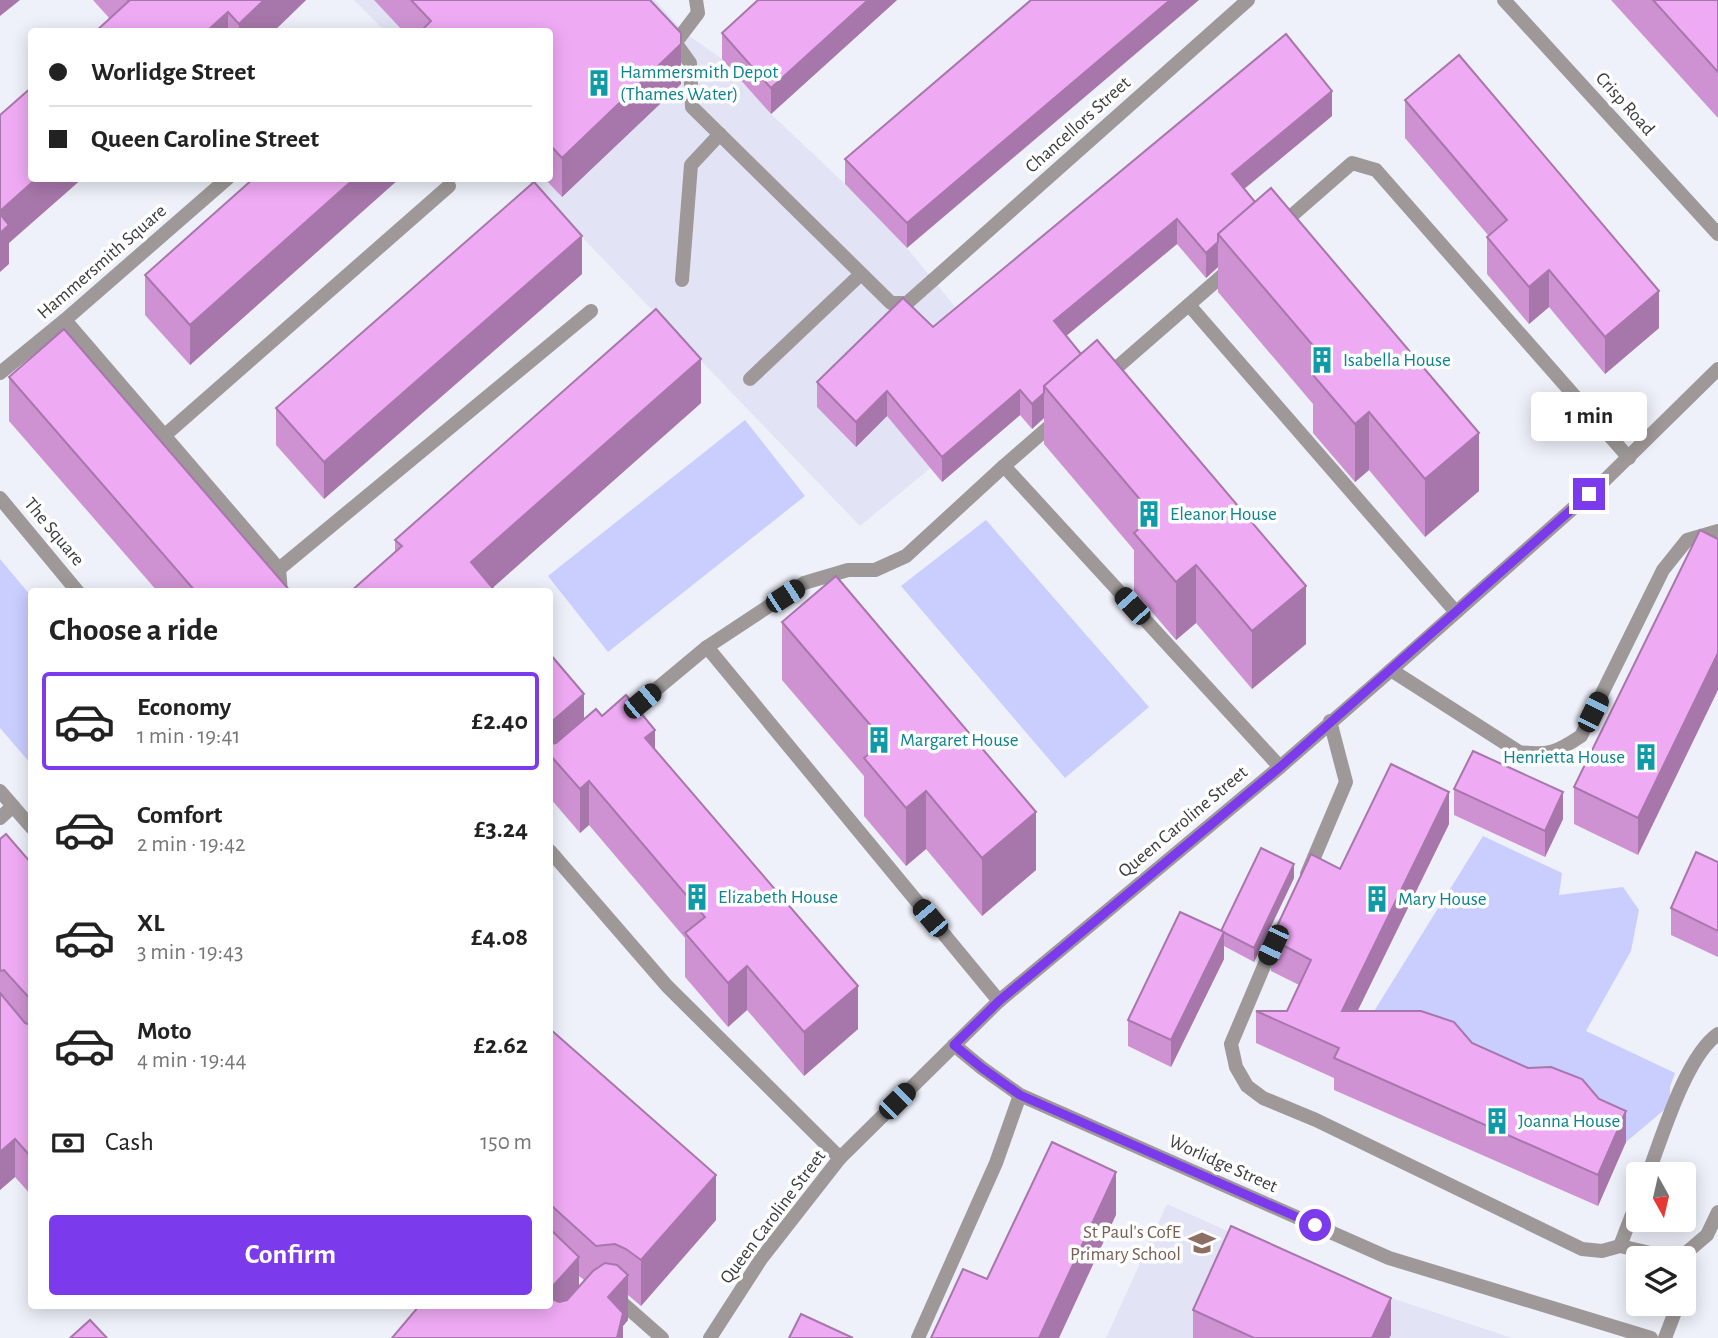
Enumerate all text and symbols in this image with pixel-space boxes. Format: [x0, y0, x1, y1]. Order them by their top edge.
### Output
text: Worlidge Street [91, 59, 255, 85]
place label: Hammersmith Depot (Thames Water) [620, 63, 778, 104]
building icon: Hammersmith Depot (Thames Water) [584, 68, 614, 98]
street label: Crisp Road [1592, 69, 1658, 139]
street label: Chancellors Street [1022, 73, 1134, 177]
text: Queen Caroline Street [91, 126, 319, 152]
street label: Hammersmith Square [34, 201, 170, 323]
building icon: Isabella House [1307, 345, 1337, 375]
place label: Isabella House [1343, 351, 1451, 370]
callout: 1 min [1531, 392, 1647, 442]
text: 1 min [1565, 405, 1613, 428]
route end [1573, 478, 1605, 510]
street label: The Square [20, 494, 88, 570]
building icon: Eleanor House [1134, 499, 1164, 529]
place label: Eleanor House [1170, 505, 1277, 524]
car [762, 576, 809, 616]
car [1111, 583, 1154, 629]
text: Choose a ride [49, 614, 218, 646]
car [620, 679, 665, 723]
car [1575, 689, 1612, 735]
icon: car [53, 690, 116, 753]
text: Economy [137, 694, 231, 720]
text: £2.40 [472, 708, 528, 734]
text: 1 min · 19:41 [137, 725, 240, 748]
building icon: Margaret House [864, 725, 894, 755]
place label: Margaret House [900, 731, 1019, 750]
building icon: Henrietta House [1631, 742, 1661, 772]
place label: Henrietta House [1503, 748, 1625, 767]
street label: Queen Caroline Street [1115, 763, 1251, 881]
icon: car [53, 798, 116, 861]
text: Comfort [137, 802, 222, 828]
text: £3.24 [474, 816, 528, 842]
text: 2 min · 19:42 [137, 833, 245, 856]
building icon: Elizabeth House [682, 882, 712, 912]
building icon: Mary House [1362, 884, 1392, 914]
place label: Elizabeth House [718, 888, 838, 907]
place label: Mary House [1398, 890, 1486, 909]
car [909, 895, 952, 941]
icon: car [53, 906, 116, 969]
text: XL [137, 910, 164, 936]
car [1255, 922, 1292, 968]
text: £4.08 [471, 924, 528, 950]
text: 3 min · 19:43 [137, 941, 244, 964]
icon: car [53, 1014, 116, 1077]
text: Moto [137, 1018, 192, 1044]
text: £2.62 [473, 1032, 528, 1058]
text: 4 min · 19:44 [137, 1049, 247, 1072]
car [875, 1079, 920, 1123]
building icon: Joanna House [1482, 1106, 1512, 1136]
place label: Joanna House [1518, 1112, 1620, 1131]
icon: cash [49, 1124, 87, 1162]
text: Cash [105, 1129, 154, 1155]
text: 150 m [480, 1131, 532, 1154]
street label: Worlidge Street [1166, 1132, 1280, 1196]
street label: Queen Caroline Street [717, 1147, 829, 1287]
north arrow [1626, 1162, 1696, 1232]
map controls [1626, 1162, 1696, 1316]
route start [1299, 1209, 1331, 1241]
button: Confirm [49, 1215, 532, 1295]
place label: St Paul's CofE Primary School [1070, 1223, 1181, 1264]
school or university icon: St Paul's CofE Primary School [1187, 1228, 1217, 1258]
button: layers [1626, 1246, 1696, 1316]

